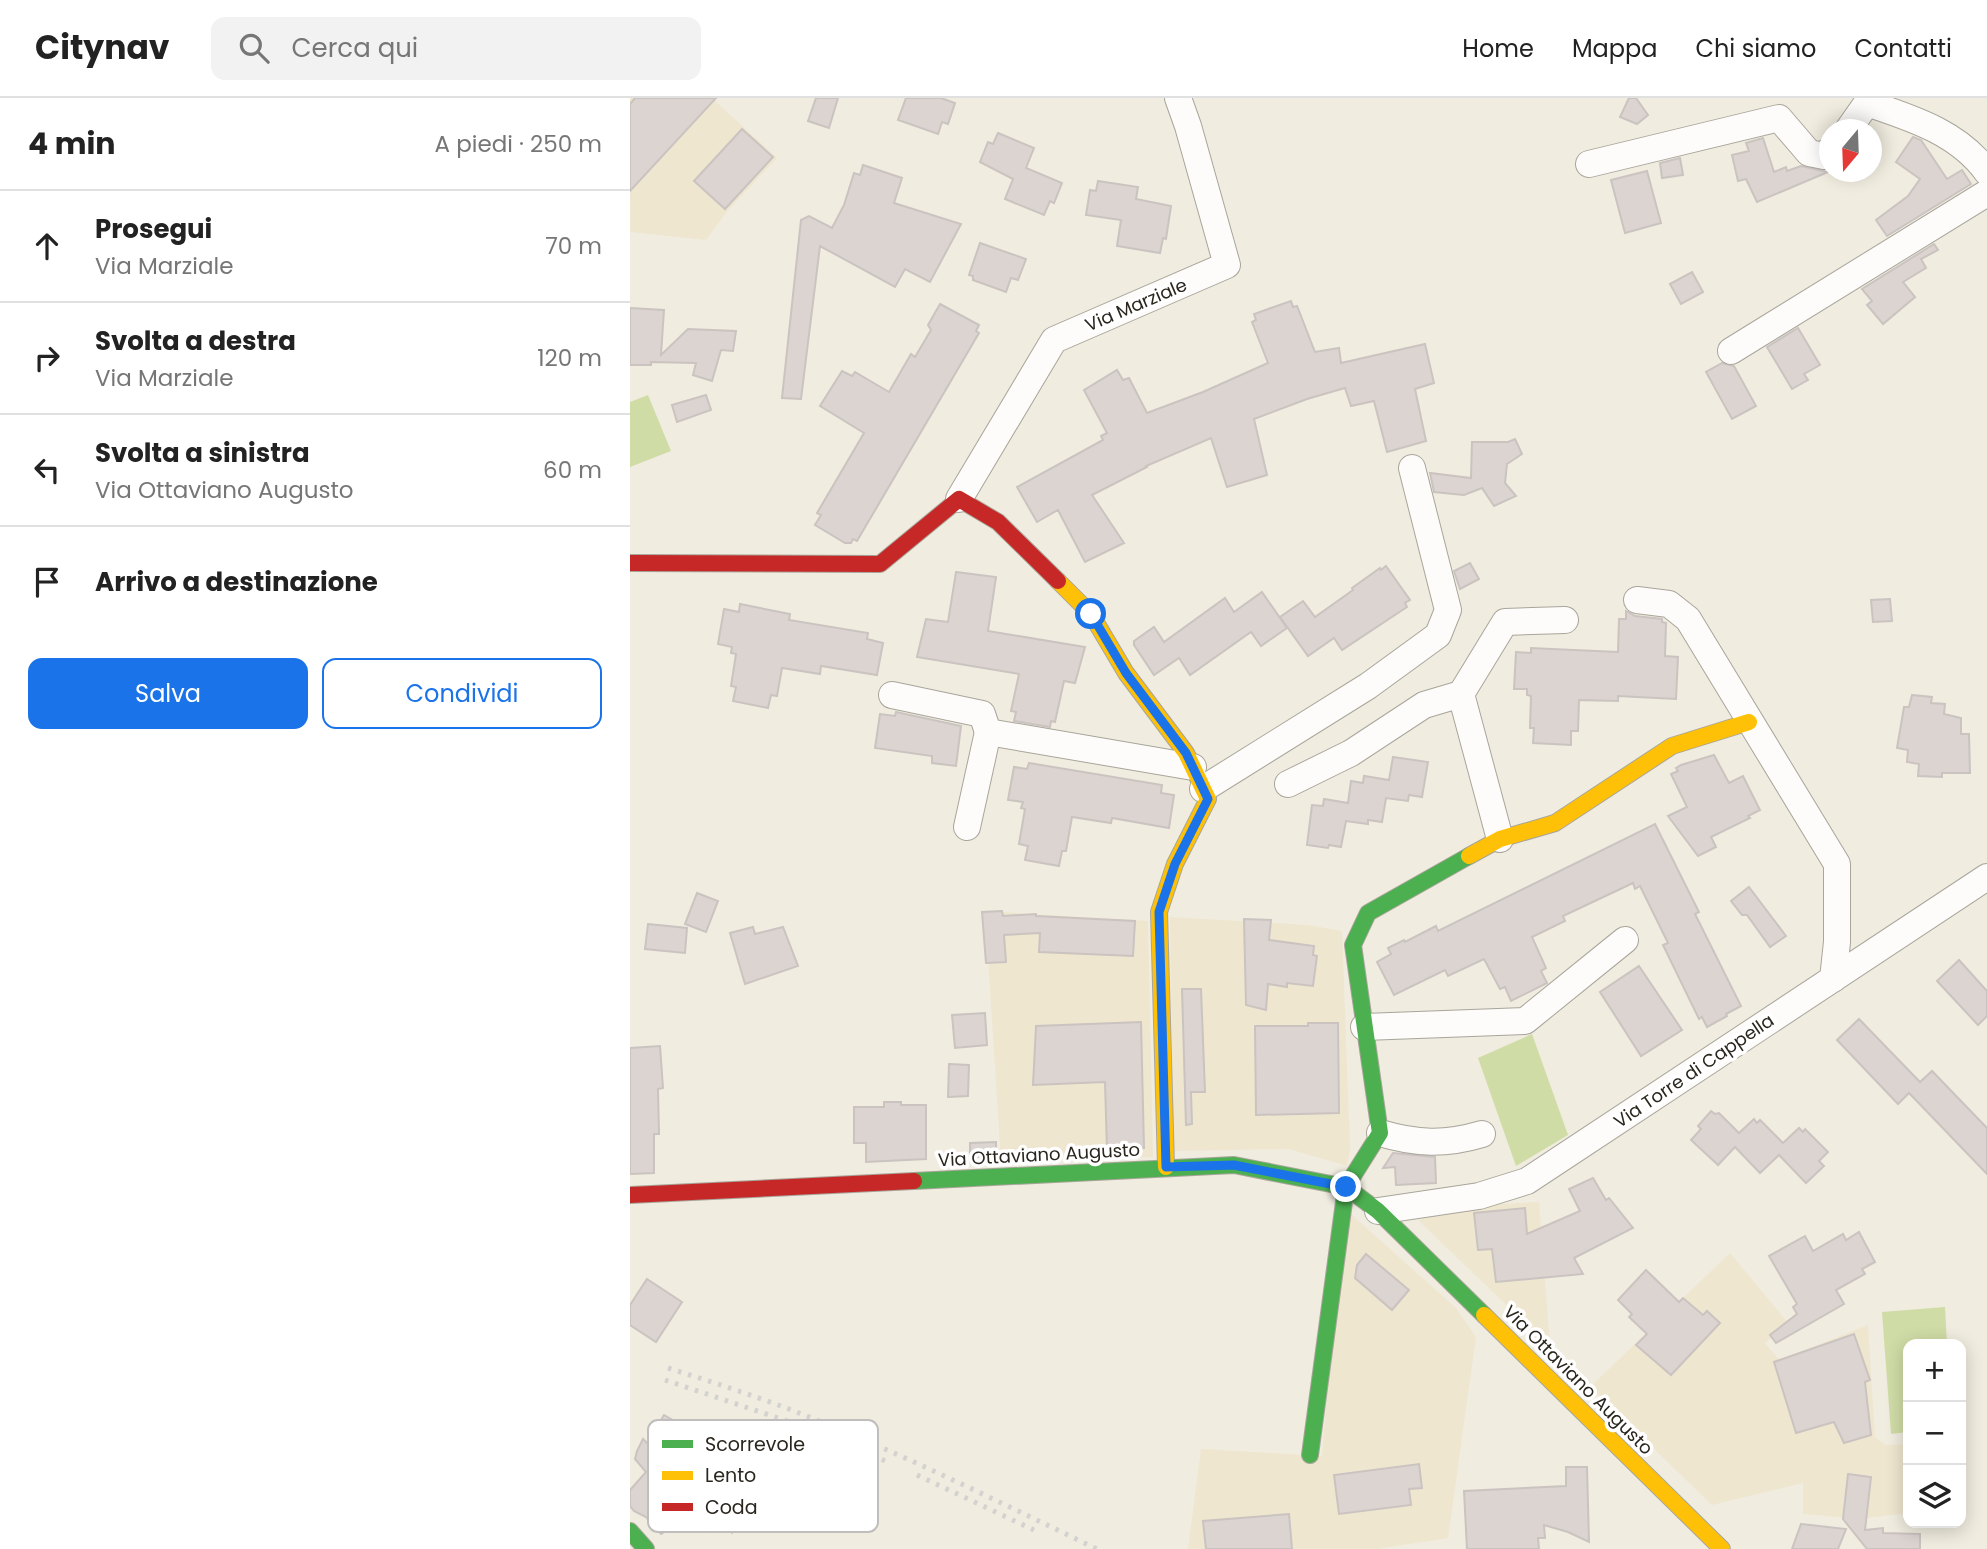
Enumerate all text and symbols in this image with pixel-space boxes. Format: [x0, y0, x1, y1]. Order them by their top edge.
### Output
search box [211, 17, 701, 80]
text: Citynav [35, 24, 169, 71]
icon: search [235, 29, 273, 67]
text: Cerca qui [291, 30, 418, 66]
text: Home [1462, 32, 1534, 65]
text: Mappa [1572, 32, 1657, 65]
text: Chi siamo [1695, 32, 1816, 65]
text: Contatti [1854, 32, 1952, 65]
north arrow [1819, 119, 1882, 182]
text: 4 min [28, 122, 116, 165]
text: A piedi · 250 m [435, 128, 602, 160]
text: Prosegui [95, 211, 212, 247]
icon: ahead [28, 227, 66, 265]
text: 70 m [545, 230, 602, 262]
text: Via Marziale [95, 250, 233, 282]
street label: Via Marziale [1081, 272, 1191, 337]
text: Svolta a destra [95, 323, 296, 359]
icon: right [28, 339, 66, 377]
text: 120 m [537, 342, 602, 374]
text: Via Marziale [95, 362, 233, 394]
text: Svolta a sinistra [95, 435, 310, 471]
icon: left [28, 451, 66, 489]
text: 60 m [543, 454, 602, 486]
text: Via Ottaviano Augusto [95, 474, 354, 506]
icon: arrive [28, 563, 66, 601]
text: Arrivo a destinazione [95, 564, 378, 600]
route start [1075, 598, 1106, 629]
button: Salva [28, 658, 308, 729]
button: Condividi [322, 658, 602, 729]
street label: Via Torre di Cappella [1609, 1008, 1779, 1134]
street label: Via Ottaviano Augusto [937, 1137, 1141, 1172]
route end [1330, 1171, 1361, 1202]
street label: Via Ottaviano Augusto [1498, 1299, 1659, 1460]
map controls [1903, 1339, 1966, 1528]
button: + [1903, 1339, 1966, 1402]
button: − [1903, 1402, 1966, 1465]
legend [648, 1420, 878, 1532]
text: Scorrevole [705, 1431, 805, 1458]
text: Lento [705, 1462, 756, 1489]
button: layers [1903, 1465, 1966, 1528]
text: Coda [705, 1494, 758, 1521]

